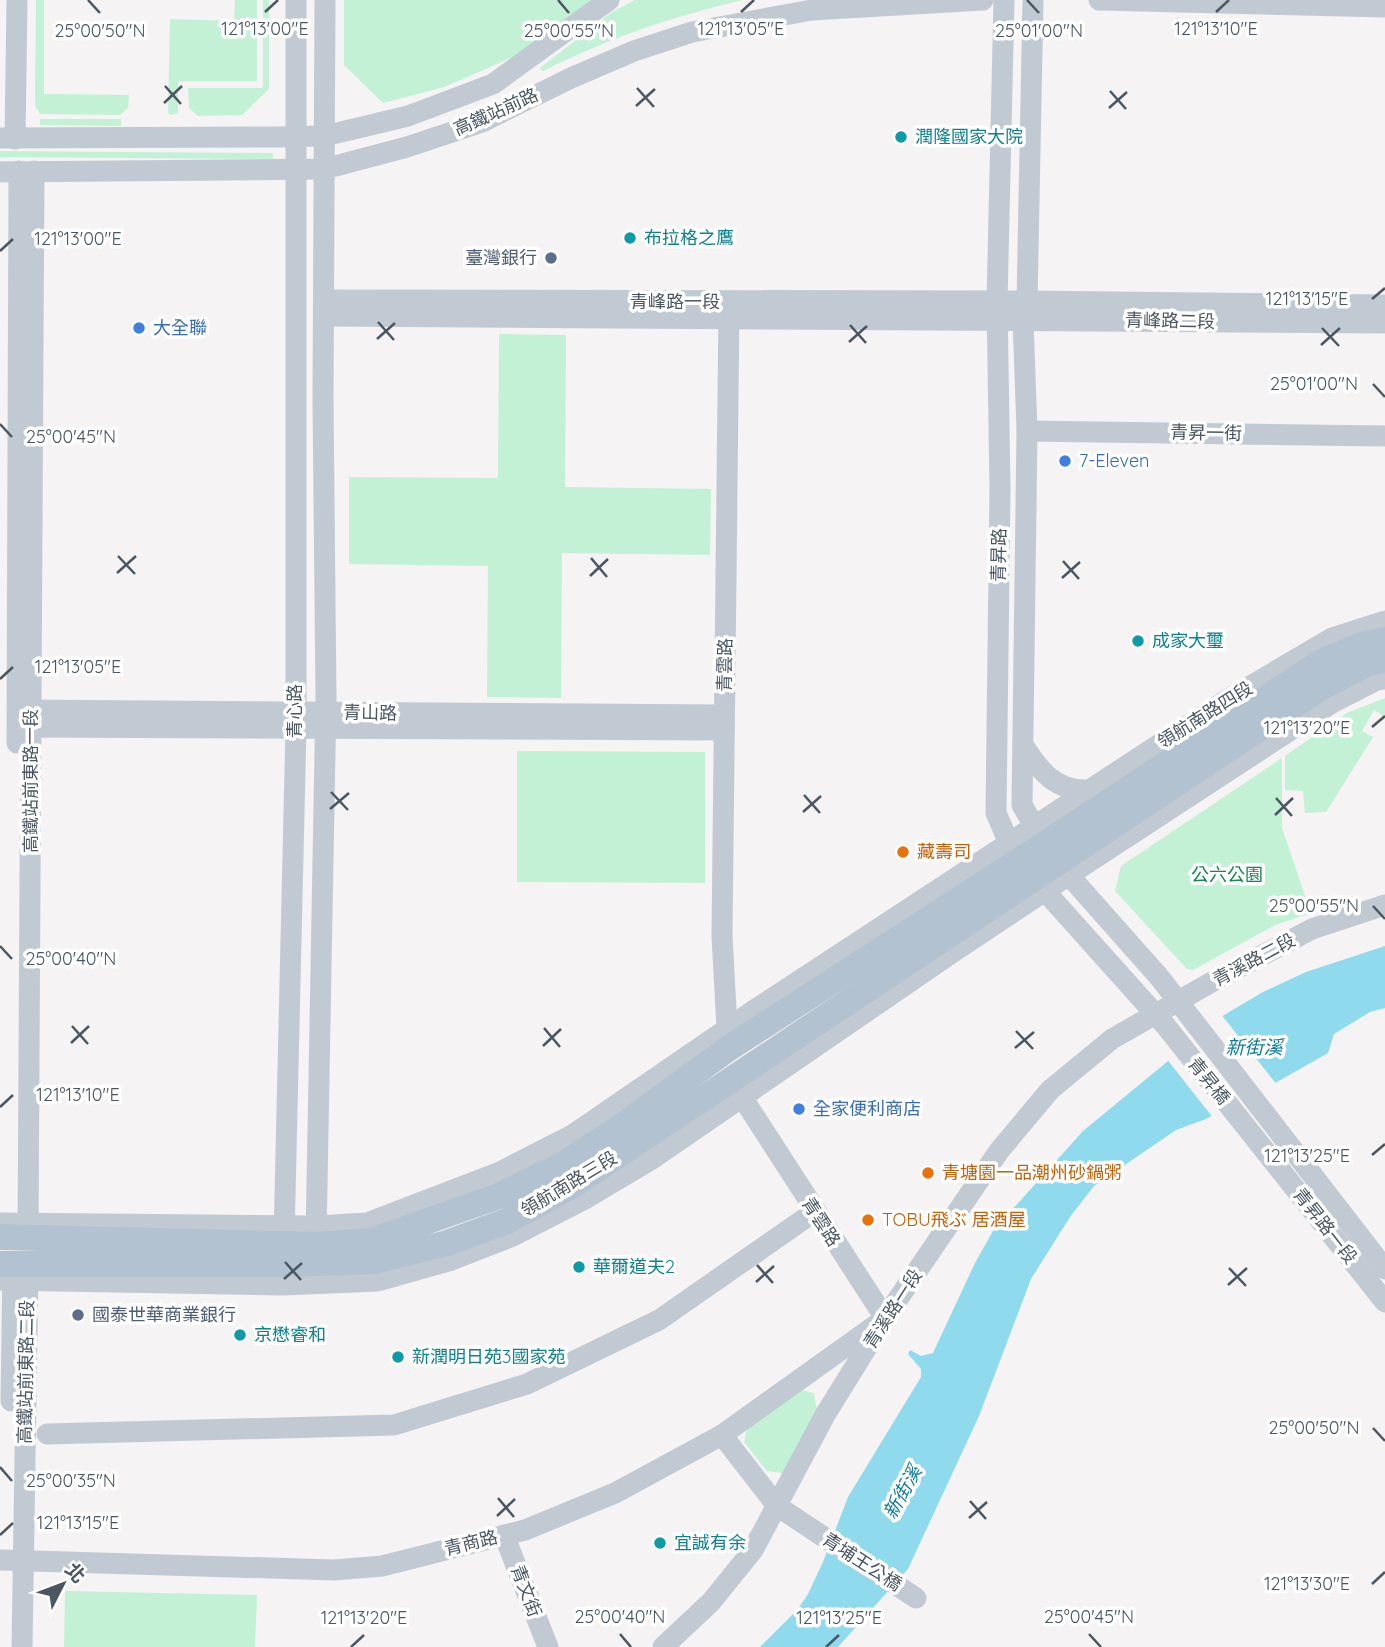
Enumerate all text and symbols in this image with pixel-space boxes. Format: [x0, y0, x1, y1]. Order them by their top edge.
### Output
text: 121°13'00"E [221, 17, 309, 40]
text: 121°13'05"E [698, 17, 784, 40]
text: 121°13'10"E [1174, 17, 1258, 40]
text: 25°00'50"N [54, 19, 146, 42]
text: 25°00'55"N [524, 19, 614, 42]
text: 25°01'00"N [995, 19, 1083, 42]
street label: 高鐵站前路 [450, 83, 542, 140]
place label: 潤隆國家大院 [915, 125, 1023, 148]
marker: 潤隆國家大院 [893, 129, 909, 145]
place label: 布拉格之鷹 [644, 226, 734, 249]
text: 121°13'00"E [34, 227, 122, 250]
marker: 布拉格之鷹 [622, 230, 638, 246]
place label: 臺灣銀行 [465, 246, 537, 269]
marker: 臺灣銀行 [543, 250, 559, 266]
text: 121°13'15"E [1266, 287, 1348, 310]
street label: 青峰路一段 [630, 290, 720, 313]
street label: 青峰路二段 [1125, 308, 1215, 333]
place label: 大全聯 [153, 316, 207, 339]
marker: 大全聯 [131, 320, 147, 336]
text: 25°01'00"N [1270, 372, 1358, 395]
street label: 青昇一街 [1170, 420, 1242, 445]
text: 25°00'45"N [26, 425, 116, 448]
place label: 7-Eleven [1079, 449, 1150, 472]
marker: 7-Eleven [1057, 453, 1073, 469]
street label: 青昇路 [987, 528, 1010, 582]
place label: 成家大璽 [1152, 629, 1224, 652]
marker: 成家大璽 [1130, 633, 1146, 649]
street label: 青雲路 [713, 638, 736, 692]
text: 121°13'05"E [35, 655, 121, 678]
street label: 領航南路四段 [1153, 676, 1257, 753]
street label: 青心路 [283, 684, 306, 738]
street label: 青山路 [343, 701, 397, 724]
street label: 高鐵站前東路一段 [19, 709, 42, 853]
text: 121°13'20"E [1264, 716, 1350, 739]
place label: 藏壽司 [917, 840, 971, 863]
marker: 藏壽司 [895, 844, 911, 860]
park label: 公六公園 [1191, 863, 1263, 886]
text: 25°00'55"N [1269, 894, 1359, 917]
street label: 青溪路二段 [1209, 928, 1299, 991]
text: 25°00'40"N [26, 947, 116, 970]
water label: 新街溪 [1225, 1035, 1285, 1059]
street label: 青昇橋 [1183, 1052, 1235, 1109]
text: 121°13'10"E [36, 1083, 120, 1106]
place label: 全家便利商店 [813, 1097, 921, 1120]
marker: 全家便利商店 [791, 1101, 807, 1117]
text: 121°13'25"E [1264, 1144, 1350, 1167]
street label: 領航南路三段 [517, 1146, 621, 1221]
place label: 青塘園一品潮州砂鍋粥 [942, 1161, 1122, 1184]
marker: 青塘園一品潮州砂鍋粥 [920, 1165, 936, 1181]
street label: 青昇路一段 [1289, 1183, 1362, 1268]
street label: 青雲路 [797, 1193, 846, 1251]
place label: TOBU飛ぶ 居酒屋 [882, 1208, 1026, 1231]
marker: TOBU飛ぶ 居酒屋 [860, 1212, 876, 1228]
place label: 華爾道夫2 [593, 1255, 675, 1278]
marker: 華爾道夫2 [571, 1259, 587, 1275]
street label: 青溪路一段 [858, 1265, 927, 1353]
street label: 高鐵站前東路二段 [13, 1300, 38, 1444]
place label: 國泰世華商業銀行 [92, 1303, 236, 1326]
marker: 國泰世華商業銀行 [70, 1307, 86, 1323]
place label: 京懋睿和 [254, 1323, 326, 1346]
marker: 京懋睿和 [232, 1327, 248, 1343]
place label: 新潤明日苑3國家苑 [412, 1345, 565, 1368]
marker: 新潤明日苑3國家苑 [390, 1349, 406, 1365]
text: 25°00'50"N [1268, 1416, 1360, 1439]
water label: 新街溪 [878, 1459, 928, 1523]
text: 25°00'35"N [26, 1469, 116, 1492]
text: 121°13'15"E [37, 1511, 119, 1534]
street label: 青商路 [442, 1525, 500, 1560]
street label: 青埔王公橋 [818, 1527, 906, 1596]
place label: 宜誠有余 [674, 1531, 746, 1554]
marker: 宜誠有余 [652, 1535, 668, 1551]
north arrow [28, 1549, 98, 1619]
text: 北 [60, 1558, 91, 1588]
street label: 青文街 [506, 1561, 547, 1620]
text: 121°13'30"E [1264, 1572, 1350, 1595]
text: 25°00'40"N [575, 1605, 665, 1628]
text: 25°00'45"N [1044, 1605, 1134, 1628]
text: 121°13'20"E [321, 1606, 407, 1629]
text: 121°13'25"E [796, 1606, 882, 1629]

